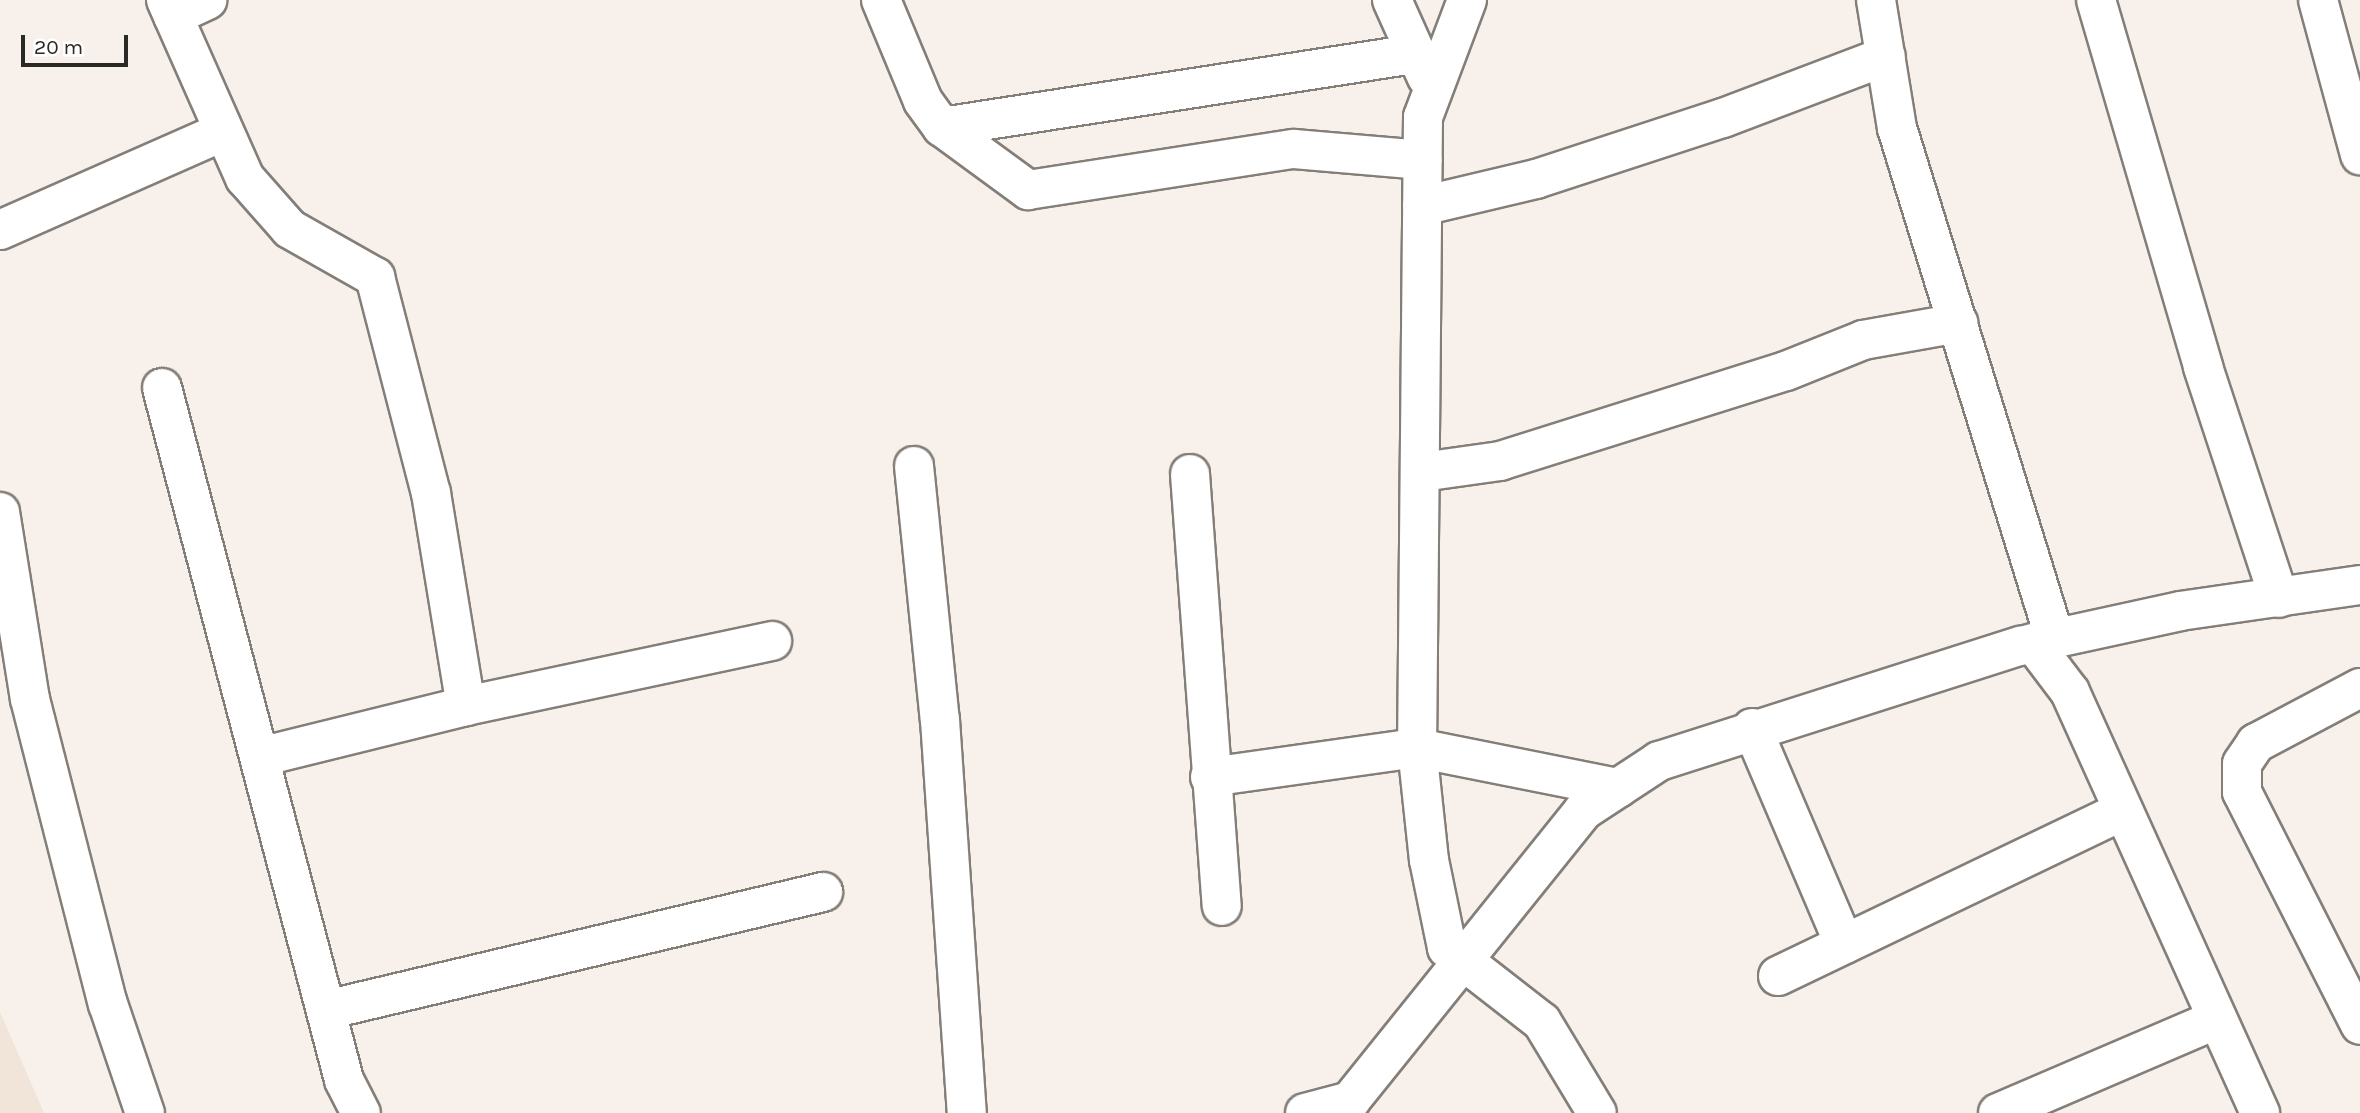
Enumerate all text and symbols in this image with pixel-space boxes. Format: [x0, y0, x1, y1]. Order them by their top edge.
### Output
scale bar [24, 21, 131, 65]
text: 20 m [34, 35, 83, 59]

